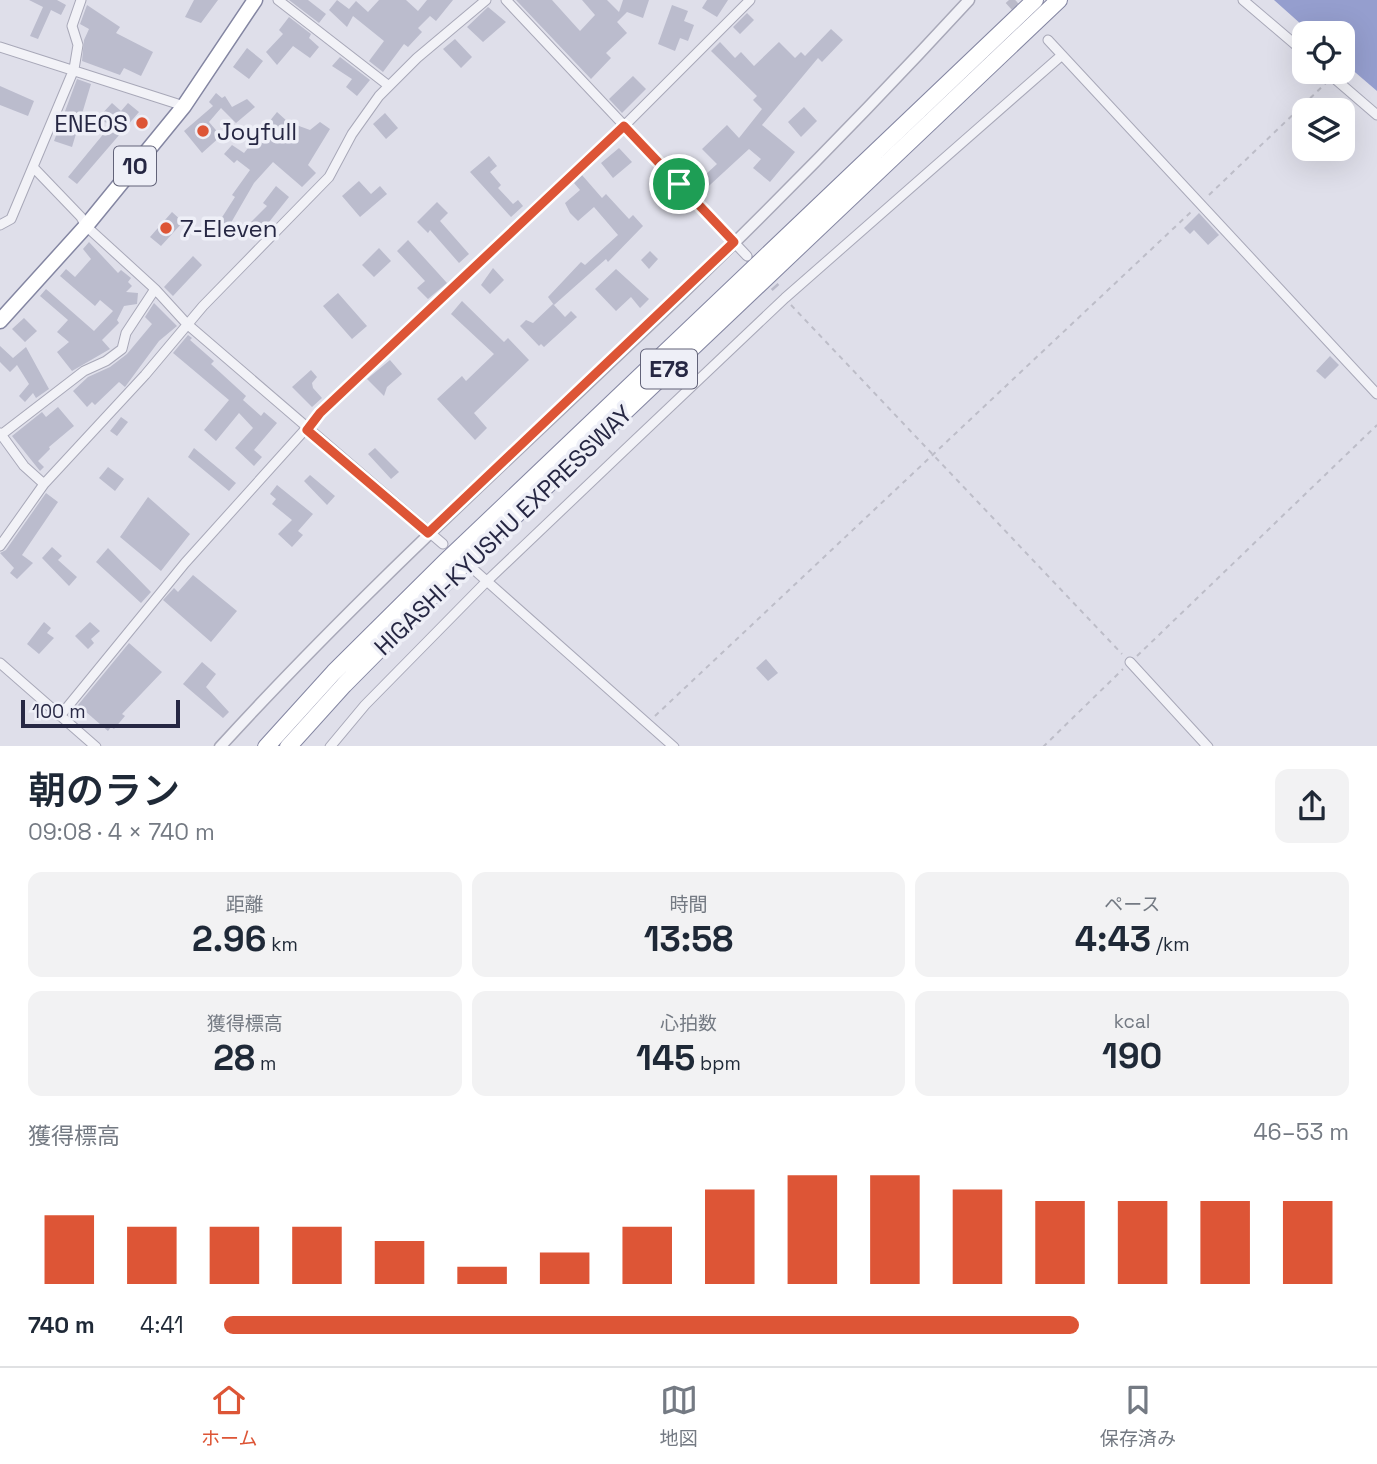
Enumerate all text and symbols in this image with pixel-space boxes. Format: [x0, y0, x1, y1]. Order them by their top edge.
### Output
map controls [1292, 21, 1355, 161]
button: locate [1292, 21, 1355, 84]
button: layers [1292, 98, 1355, 161]
place label: ENEOS [54, 108, 128, 139]
marker: ENEOS [134, 115, 150, 131]
place label: Joyfull [217, 116, 297, 147]
marker: Joyfull [195, 123, 211, 139]
road number: 10 [114, 146, 156, 186]
pin [649, 154, 709, 214]
icon: arrive [660, 165, 698, 203]
place label: 7-Eleven [180, 213, 278, 244]
marker: 7-Eleven [158, 220, 174, 236]
road number: E78 [641, 350, 697, 388]
street label: HIGASHI-KYUSHU EXPRESSWAY [367, 398, 639, 662]
scale bar [21, 698, 180, 729]
text: 100 m [32, 699, 86, 724]
text: 朝のラン [28, 767, 180, 815]
button: share [1275, 769, 1349, 843]
text: 09:08 · 4 × 740 m [28, 817, 215, 847]
text: 距離 [226, 892, 264, 917]
text: 時間 [669, 892, 708, 917]
text: ペース [1104, 892, 1160, 917]
text: 2.96 [192, 917, 266, 961]
text: 13:58 [644, 917, 733, 961]
text: 4:43 [1075, 917, 1151, 961]
text: km [266, 932, 298, 957]
text: /km [1151, 932, 1190, 957]
text: kcal [1114, 1009, 1150, 1034]
text: 獲得標高 [207, 1011, 283, 1036]
text: 心拍数 [660, 1011, 717, 1036]
text: 190 [1102, 1034, 1162, 1078]
text: 28 [213, 1036, 255, 1080]
text: 145 [636, 1036, 695, 1080]
text: m [255, 1051, 276, 1076]
text: bpm [695, 1051, 741, 1076]
text: 46–53 m [1253, 1117, 1349, 1147]
text: 獲得標高 [28, 1121, 120, 1151]
text: 740 m [28, 1310, 95, 1340]
text: 4:41 [140, 1310, 184, 1340]
tab: ホーム [201, 1381, 258, 1451]
tab: 地図 [660, 1381, 698, 1451]
tab: 保存済み [1100, 1381, 1176, 1451]

